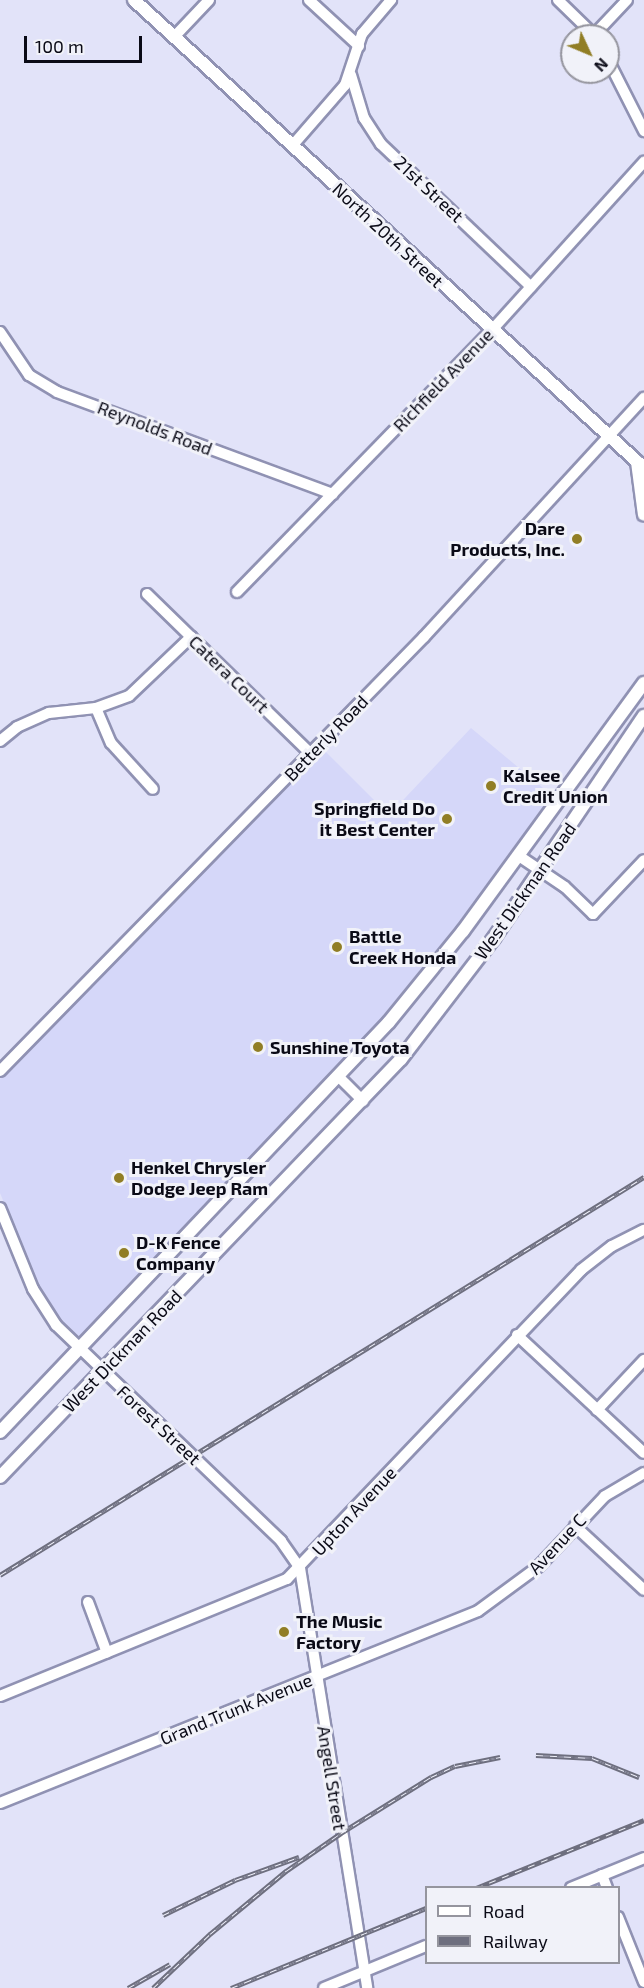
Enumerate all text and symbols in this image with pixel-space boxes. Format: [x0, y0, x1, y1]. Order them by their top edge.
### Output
scale bar [27, 24, 146, 62]
north arrow [560, 24, 620, 84]
text: 100 m [35, 35, 84, 57]
text: N [591, 55, 613, 76]
street label: 21st Street [390, 151, 468, 227]
street label: North 20th Street [328, 178, 448, 292]
street label: Richfield Avenue [388, 324, 498, 436]
street label: Reynolds Road [95, 396, 215, 460]
place label: Dare Products, Inc. [450, 518, 565, 560]
marker: Dare Products, Inc. [570, 532, 584, 546]
street label: Catera Court [185, 631, 273, 717]
street label: Betterly Road [280, 690, 372, 786]
place label: Kalsee Credit Union [503, 765, 608, 808]
marker: Kalsee Credit Union [484, 779, 498, 793]
place label: Springfield Do it Best Center [314, 798, 435, 840]
marker: Springfield Do it Best Center [440, 812, 454, 826]
street label: West Dickman Road [470, 818, 580, 964]
place label: Battle Creek Honda [349, 926, 456, 968]
marker: Battle Creek Honda [330, 940, 344, 954]
place label: Sunshine Toyota [270, 1036, 410, 1058]
marker: Sunshine Toyota [251, 1040, 265, 1054]
place label: Henkel Chrysler Dodge Jeep Ram [131, 1157, 269, 1200]
marker: Henkel Chrysler Dodge Jeep Ram [112, 1171, 126, 1185]
place label: D-K Fence Company [136, 1232, 221, 1274]
marker: D-K Fence Company [117, 1246, 131, 1260]
street label: West Dickman Road [58, 1285, 186, 1417]
street label: Forest Street [113, 1381, 205, 1469]
street label: Upton Avenue [307, 1462, 401, 1560]
street label: Avenue C [524, 1509, 590, 1579]
place label: The Music Factory [296, 1611, 383, 1654]
marker: The Music Factory [277, 1625, 291, 1639]
street label: Grand Trunk Avenue [156, 1668, 316, 1750]
street label: Angell Street [313, 1724, 351, 1832]
legend [425, 1886, 620, 1964]
text: Road [483, 1900, 524, 1922]
text: Railway [483, 1930, 548, 1952]

